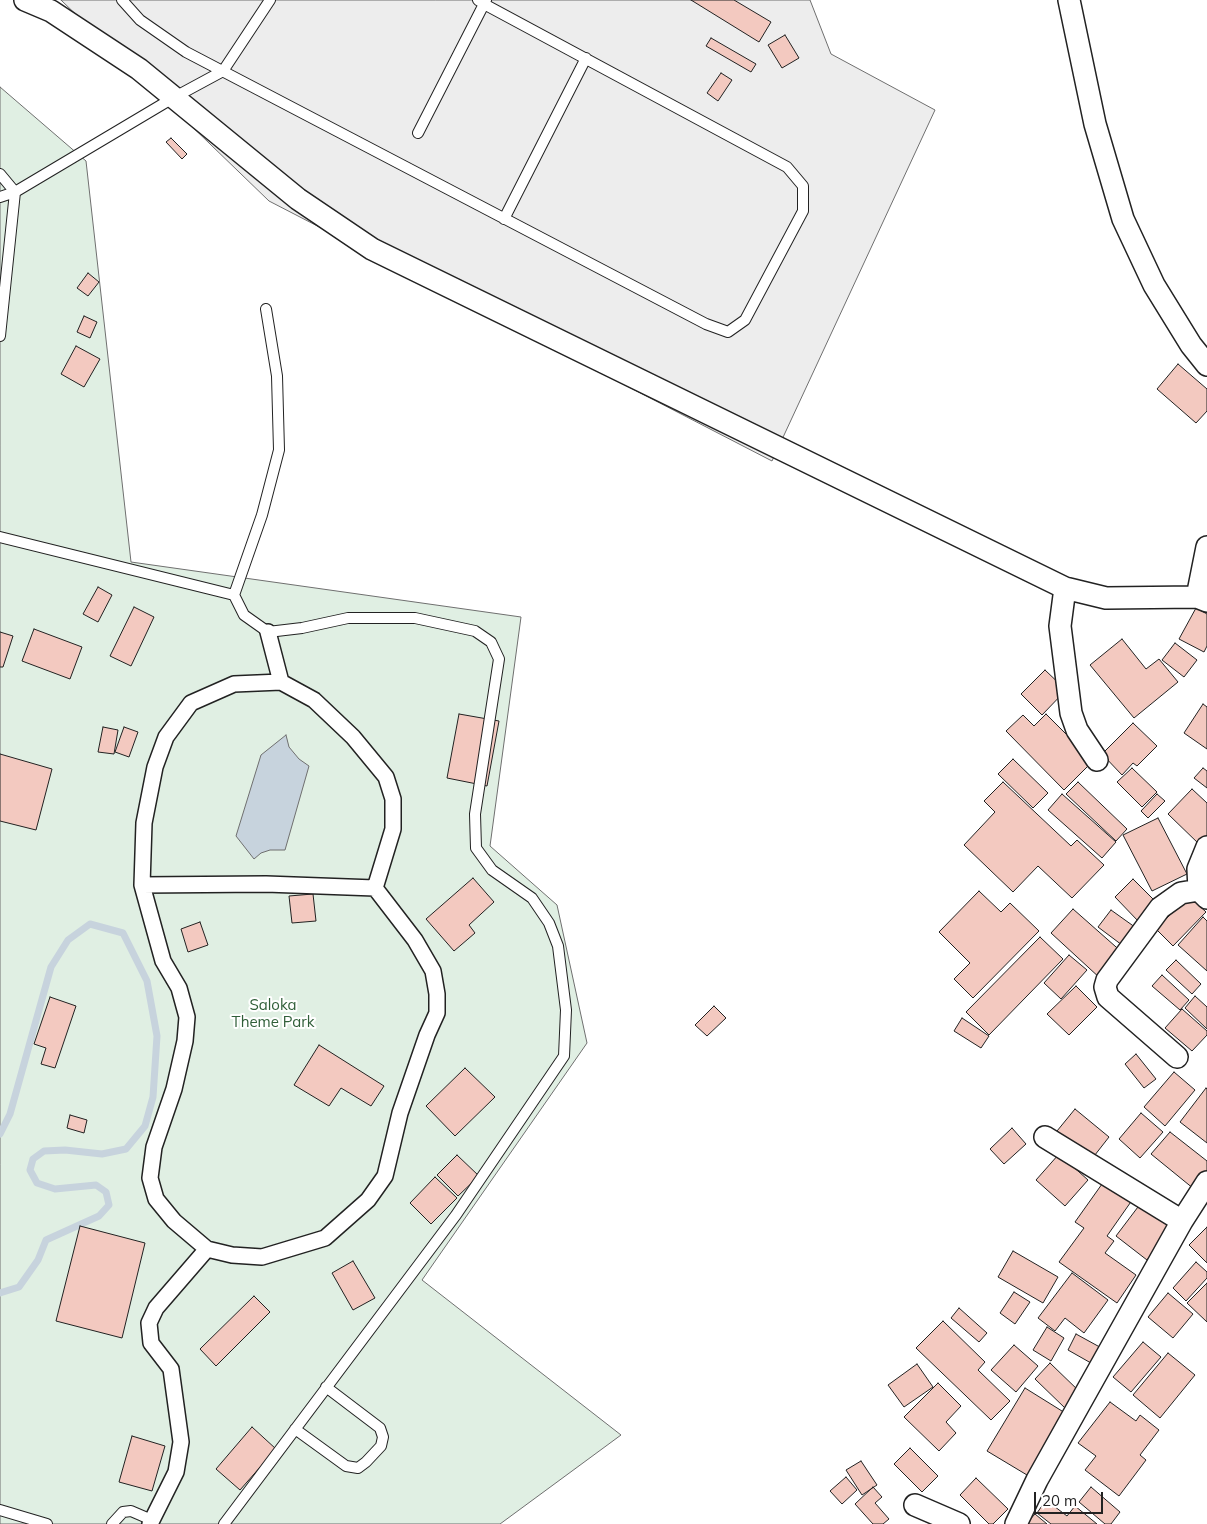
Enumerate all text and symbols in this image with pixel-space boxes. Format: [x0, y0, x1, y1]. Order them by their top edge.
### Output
park label: Saloka Theme Park [232, 996, 314, 1031]
scale bar [1037, 1482, 1106, 1514]
text: 20 m [1042, 1491, 1077, 1510]

